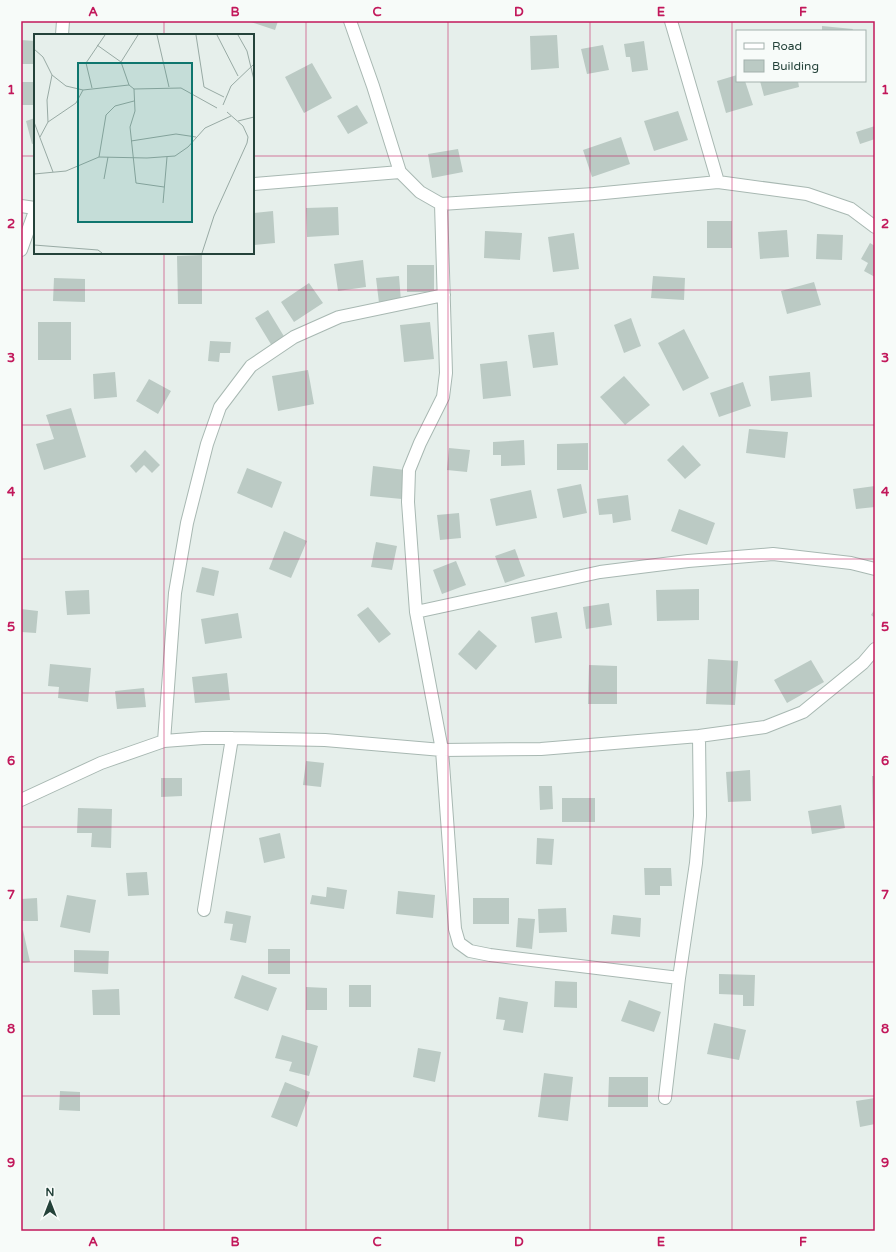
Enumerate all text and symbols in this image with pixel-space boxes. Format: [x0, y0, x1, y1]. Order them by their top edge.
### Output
text: A [88, 4, 98, 20]
text: B [230, 4, 240, 20]
text: C [372, 4, 382, 20]
text: D [514, 4, 524, 20]
text: E [657, 4, 665, 20]
text: F [799, 4, 807, 20]
legend [736, 30, 866, 82]
inset map [34, 34, 254, 254]
text: Road [772, 39, 802, 53]
text: Building [772, 59, 819, 73]
text: 1 [7, 82, 15, 98]
text: 1 [881, 82, 889, 98]
text: 2 [7, 216, 15, 232]
text: 2 [881, 216, 889, 232]
text: 3 [7, 350, 15, 366]
text: 3 [881, 350, 889, 366]
text: 4 [7, 484, 16, 500]
text: 4 [881, 484, 890, 500]
text: 5 [7, 619, 15, 635]
text: 5 [881, 619, 889, 635]
text: 6 [7, 753, 15, 769]
text: 6 [881, 753, 889, 769]
text: 7 [7, 887, 15, 903]
text: 7 [881, 887, 889, 903]
text: 8 [7, 1021, 15, 1037]
text: 8 [881, 1021, 889, 1037]
text: 9 [7, 1155, 15, 1171]
text: 9 [881, 1155, 889, 1171]
north arrow [30, 1182, 70, 1222]
text: N [46, 1186, 54, 1199]
text: A [88, 1234, 98, 1250]
text: B [230, 1234, 240, 1250]
text: C [372, 1234, 382, 1250]
text: D [514, 1234, 524, 1250]
text: E [657, 1234, 665, 1250]
text: F [799, 1234, 807, 1250]

